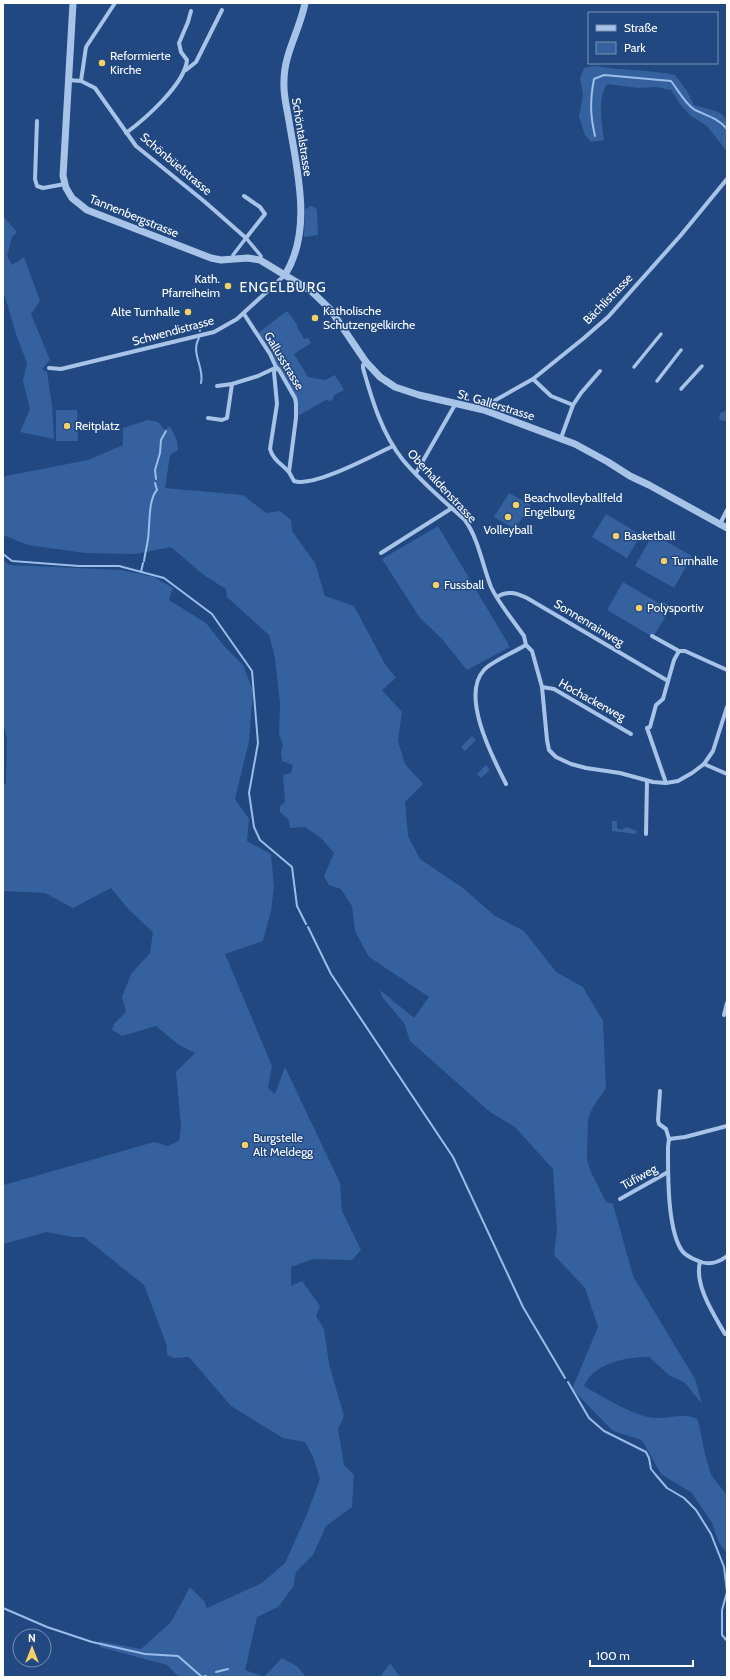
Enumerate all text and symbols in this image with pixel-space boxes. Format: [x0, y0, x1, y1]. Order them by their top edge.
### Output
legend [588, 12, 718, 64]
text: Straße [624, 20, 657, 35]
text: Park [624, 40, 646, 55]
place label: Reformierte Kirche [110, 48, 171, 77]
marker: Reformierte Kirche [97, 58, 107, 68]
street label: Schöntalstrasse [289, 97, 316, 177]
street label: Schönbüelstrasse [138, 129, 215, 198]
street label: Tannenbergstrasse [87, 191, 181, 240]
street label: Bächlistrasse [580, 270, 636, 327]
place label: Kath. Pfarreiheim [162, 271, 220, 300]
district label: ENGELBURG [239, 278, 327, 296]
marker: Kath. Pfarreiheim [223, 281, 233, 291]
place label: Katholische Schutzengelkirche [323, 303, 415, 332]
place label: Alte Turnhalle [111, 304, 180, 319]
marker: Alte Turnhalle [183, 307, 193, 317]
street label: Schwendistrasse [130, 312, 215, 349]
marker: Katholische Schutzengelkirche [310, 313, 320, 323]
street label: Gallusstrasse [261, 329, 308, 393]
street label: St. Gallerstrasse [456, 386, 537, 423]
place label: Reitplatz [75, 418, 120, 433]
marker: Reitplatz [62, 421, 72, 431]
street label: Oberhaldenstrasse [405, 446, 480, 525]
place label: Beachvolleyballfeld Engelburg [524, 490, 623, 519]
marker: Beachvolleyballfeld Engelburg [511, 500, 521, 510]
marker: Volleyball [503, 512, 513, 522]
place label: Volleyball [483, 522, 533, 537]
place label: Basketball [624, 528, 675, 543]
marker: Basketball [611, 531, 621, 541]
place label: Turnhalle [672, 553, 718, 568]
marker: Turnhalle [659, 556, 669, 566]
place label: Fussball [444, 577, 484, 592]
marker: Fussball [431, 580, 441, 590]
street label: Sonnenrainweg [551, 596, 628, 650]
place label: Polysportiv [647, 600, 704, 615]
marker: Polysportiv [634, 603, 644, 613]
street label: Hochackerweg [556, 675, 629, 725]
place label: Burgstelle Alt Meldegg [253, 1130, 314, 1159]
marker: Burgstelle Alt Meldegg [240, 1140, 250, 1150]
street label: Tüfiweg [618, 1160, 660, 1193]
north arrow [12, 1628, 52, 1668]
text: N [28, 1631, 36, 1645]
scale bar [590, 1642, 693, 1668]
text: 100 m [596, 1648, 630, 1663]

